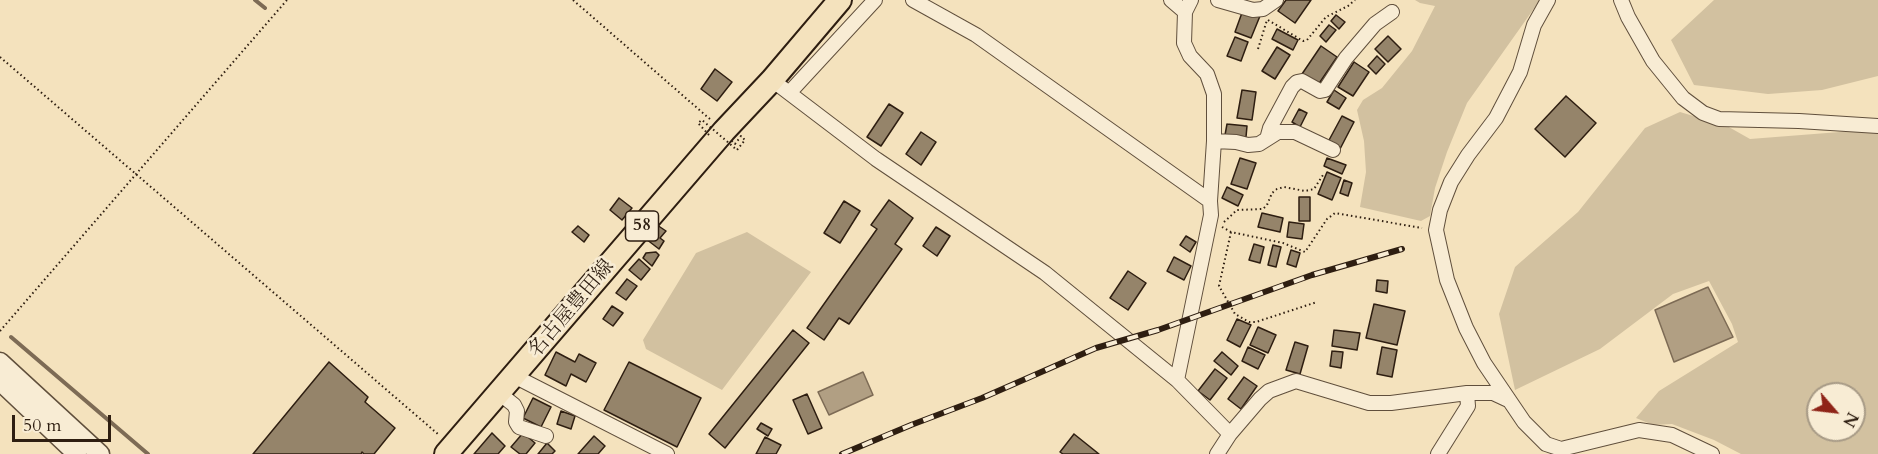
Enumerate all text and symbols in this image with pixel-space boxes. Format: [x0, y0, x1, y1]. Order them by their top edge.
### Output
road number: 58 [626, 211, 658, 241]
street label: 名古屋豊田線 [524, 255, 620, 363]
north arrow [1806, 382, 1866, 442]
scale bar [15, 403, 114, 441]
text: N [1837, 408, 1863, 431]
text: 50 m [23, 413, 62, 438]

